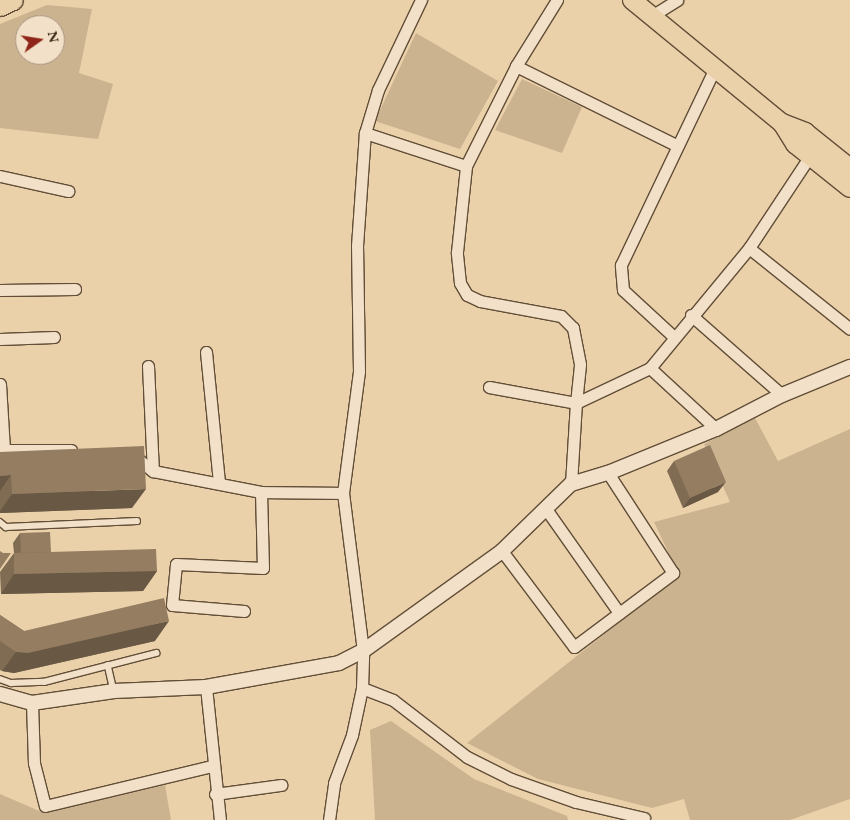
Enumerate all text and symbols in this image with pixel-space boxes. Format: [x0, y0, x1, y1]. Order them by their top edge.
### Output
north arrow [15, 15, 65, 65]
text: N [44, 29, 64, 44]

